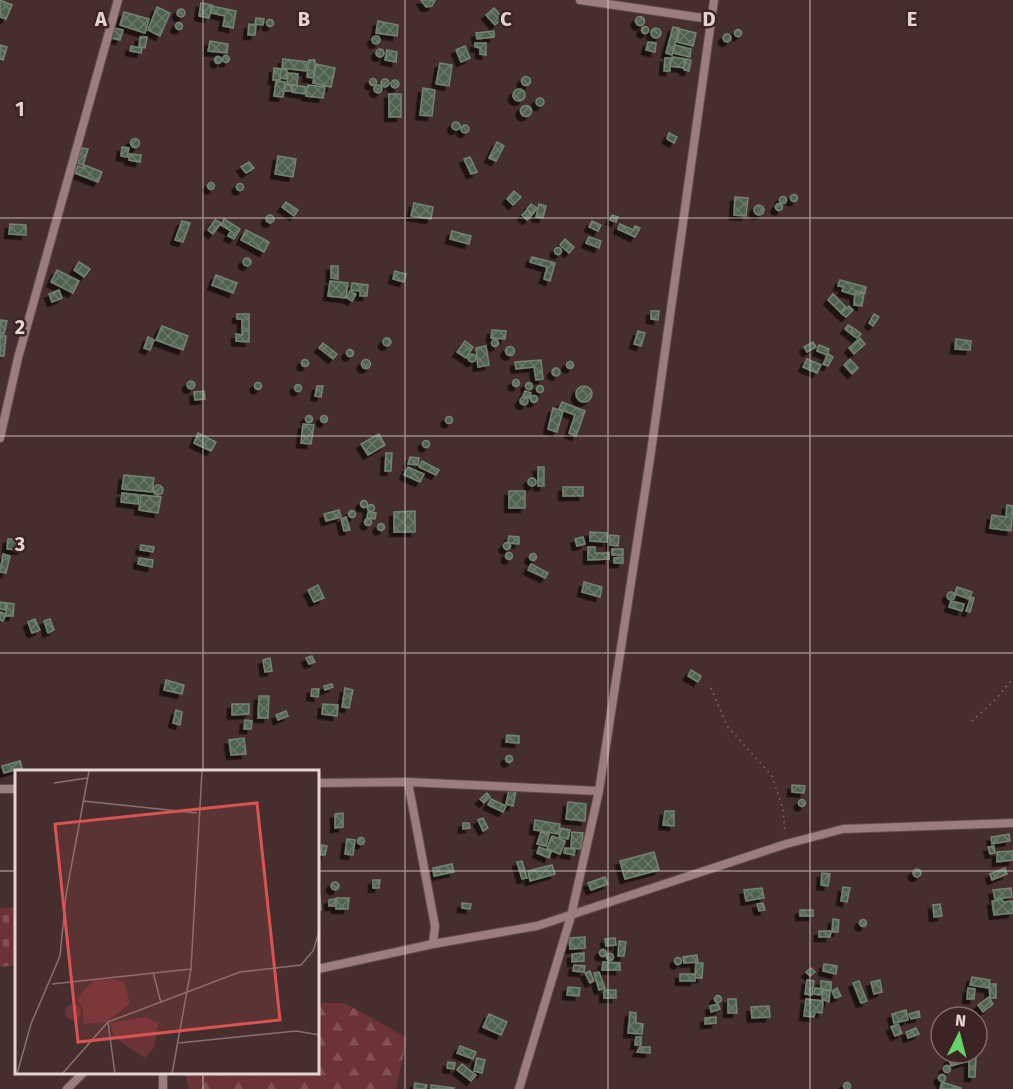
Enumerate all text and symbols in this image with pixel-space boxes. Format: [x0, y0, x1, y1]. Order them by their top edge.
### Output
text: A [94, 7, 108, 31]
text: B [298, 7, 310, 31]
text: C [500, 7, 512, 31]
text: D [702, 7, 716, 31]
text: E [907, 7, 917, 31]
text: 1 [15, 97, 25, 121]
text: 2 [15, 315, 25, 339]
text: 3 [14, 532, 25, 556]
inset map [15, 770, 320, 1074]
north arrow [929, 1005, 989, 1065]
text: N [954, 1011, 967, 1031]

